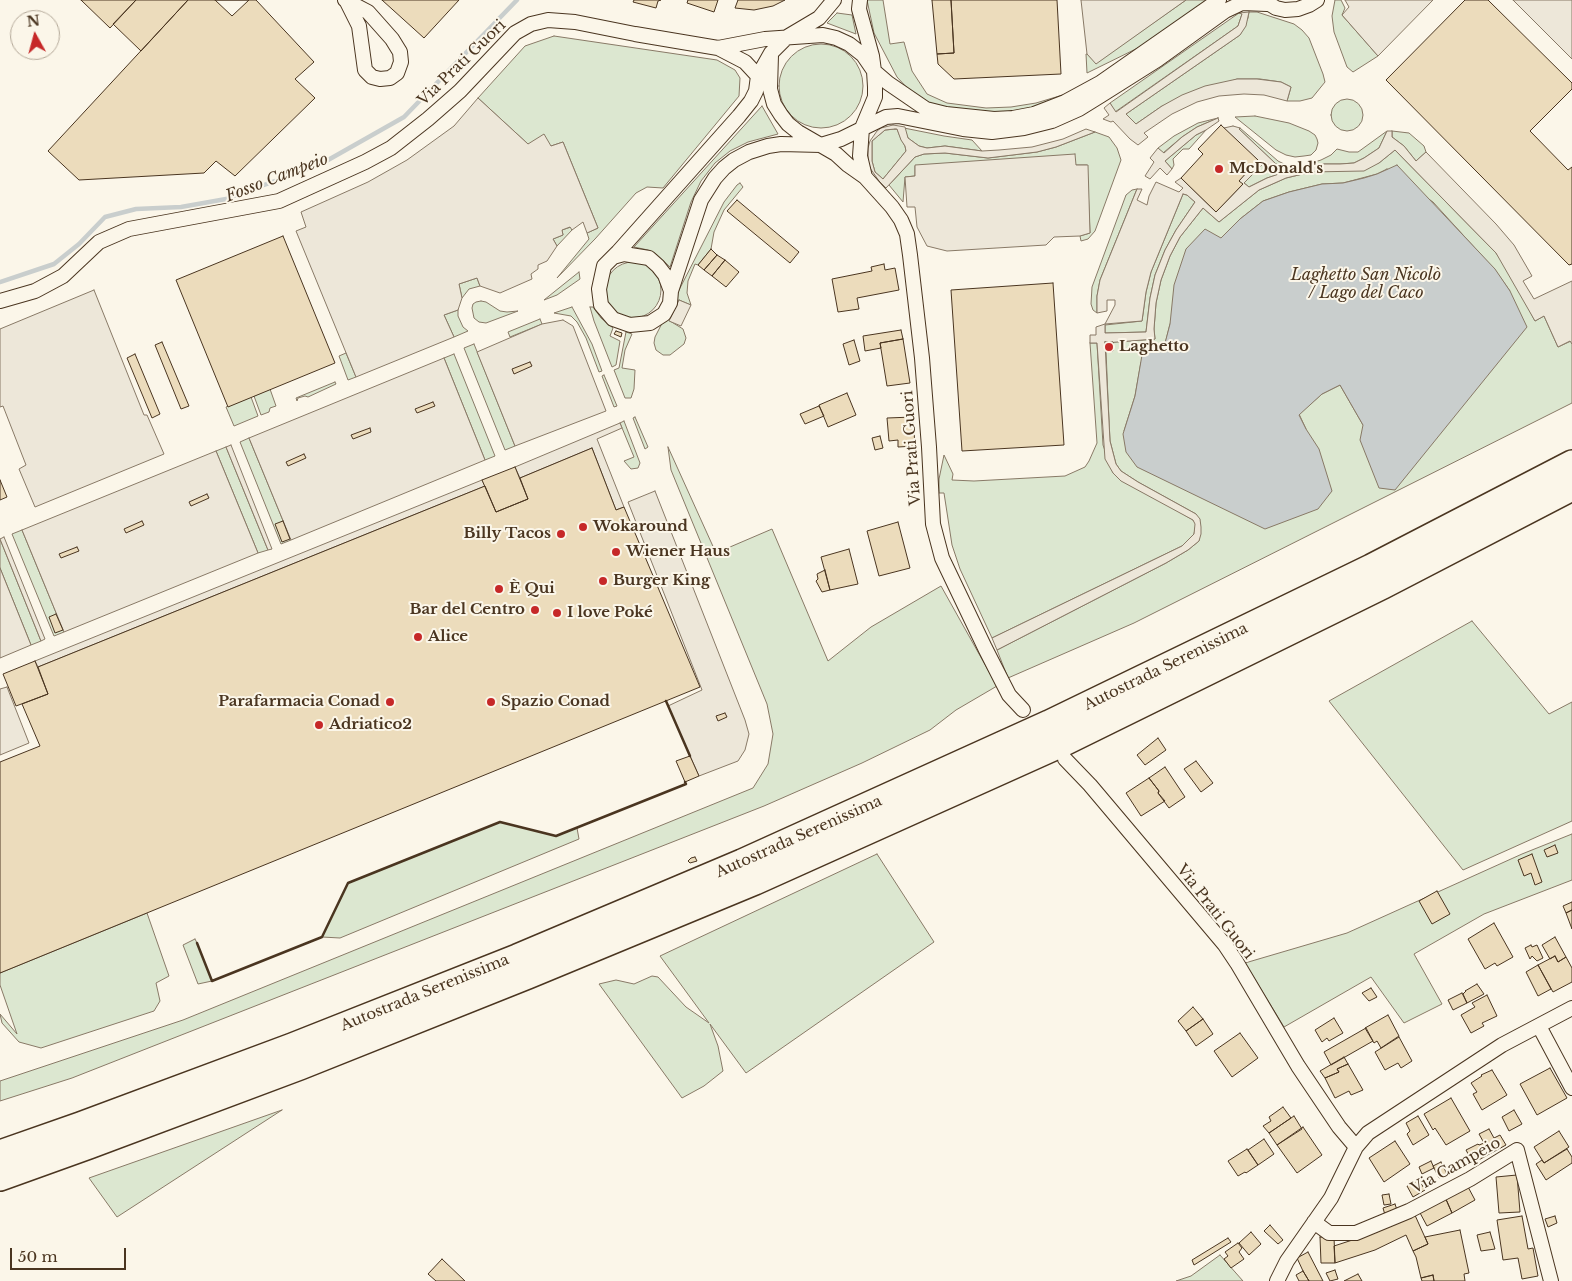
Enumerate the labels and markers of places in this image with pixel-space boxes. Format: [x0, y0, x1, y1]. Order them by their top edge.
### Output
place label: McDonald's [1229, 160, 1323, 178]
marker: McDonald's [1213, 163, 1225, 175]
place label: Laghetto [1119, 338, 1189, 356]
marker: Laghetto [1103, 341, 1115, 353]
place label: Wokaround [593, 518, 688, 536]
marker: Wokaround [577, 521, 589, 533]
place label: Billy Tacos [464, 525, 551, 543]
marker: Billy Tacos [555, 528, 567, 540]
place label: Wiener Haus [626, 543, 730, 561]
marker: Wiener Haus [610, 546, 622, 558]
place label: Burger King [613, 572, 710, 590]
marker: Burger King [597, 575, 609, 587]
place label: È Qui [509, 580, 555, 598]
marker: È Qui [493, 583, 505, 595]
place label: Bar del Centro [409, 601, 525, 619]
marker: Bar del Centro [529, 604, 541, 616]
place label: I love Poké [567, 604, 653, 622]
marker: I love Poké [551, 607, 563, 619]
place label: Alice [428, 628, 468, 646]
marker: Alice [412, 631, 424, 643]
place label: Parafarmacia Conad [218, 693, 380, 711]
place label: Spazio Conad [501, 693, 610, 711]
marker: Parafarmacia Conad [384, 696, 396, 708]
marker: Spazio Conad [485, 696, 497, 708]
place label: Adriatico2 [329, 716, 412, 734]
marker: Adriatico2 [313, 719, 325, 731]

